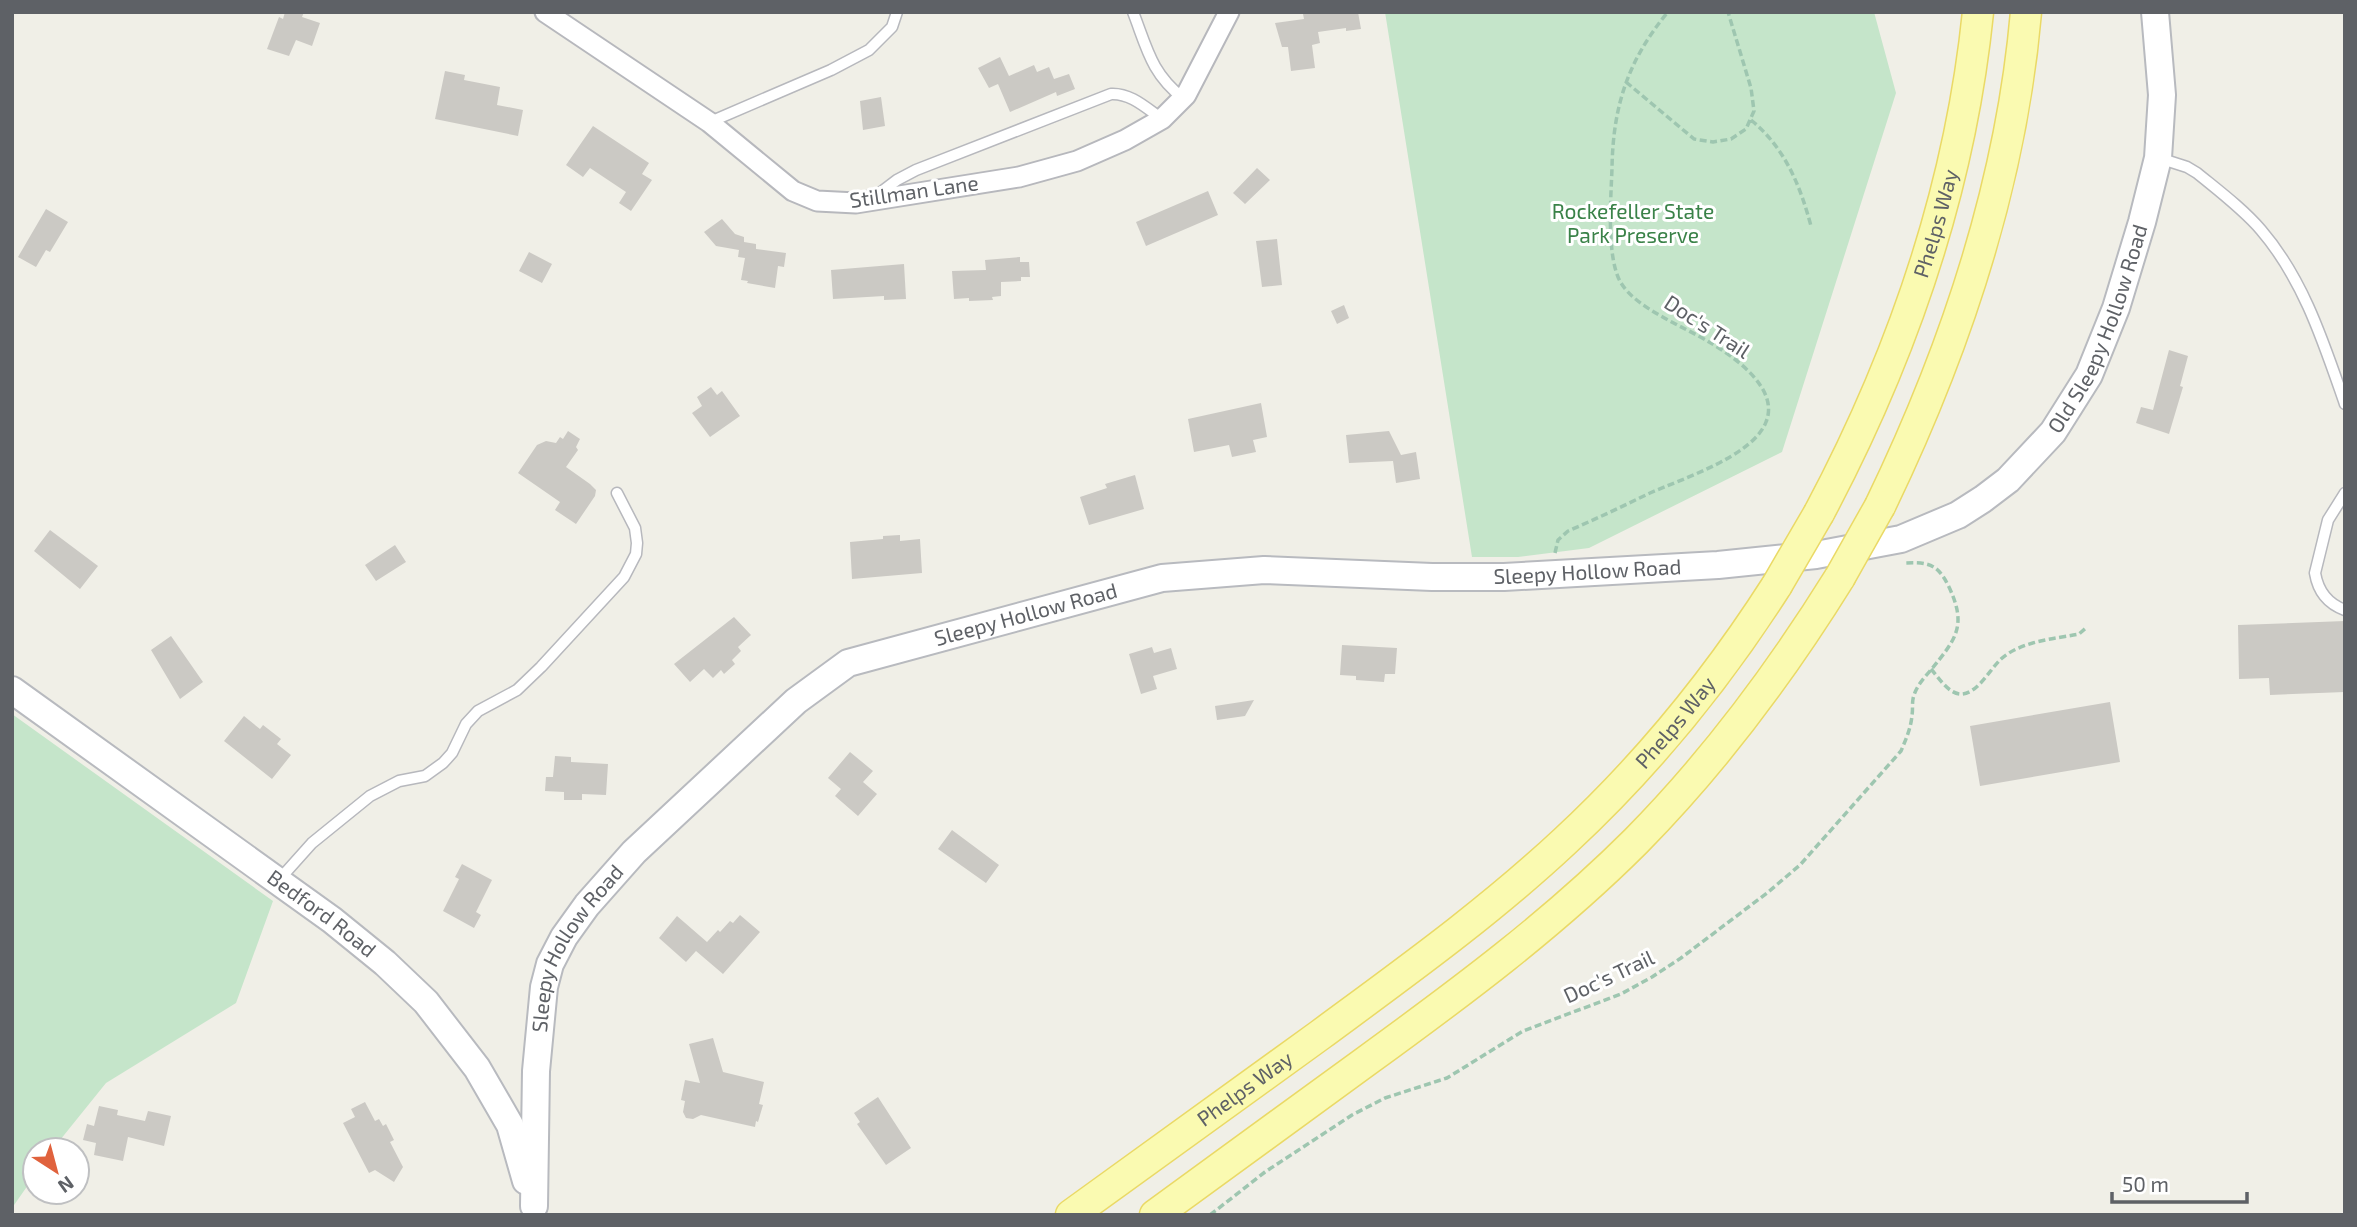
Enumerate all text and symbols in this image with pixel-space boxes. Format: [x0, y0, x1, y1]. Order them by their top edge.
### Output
street label: Phelps Way [1907, 166, 1962, 281]
street label: Stillman Lane [848, 169, 980, 212]
park label: Rockefeller State Park Preserve [1552, 198, 1714, 247]
street label: Old Sleepy Hollow Road [2042, 221, 2152, 437]
street label: Doc's Trail [1660, 289, 1756, 363]
street label: Sleepy Hollow Road [1493, 553, 1682, 588]
street label: Sleepy Hollow Road [931, 577, 1120, 650]
street label: Phelps Way [1629, 671, 1720, 773]
street label: Sleepy Hollow Road [526, 859, 628, 1033]
street label: Bedford Road [263, 864, 382, 962]
street label: Doc's Trail [1559, 943, 1658, 1007]
street label: Phelps Way [1192, 1045, 1297, 1131]
north arrow [21, 1136, 91, 1206]
scale bar [2112, 1160, 2247, 1204]
text: 50 m [2122, 1171, 2169, 1196]
text: N [54, 1172, 79, 1198]

